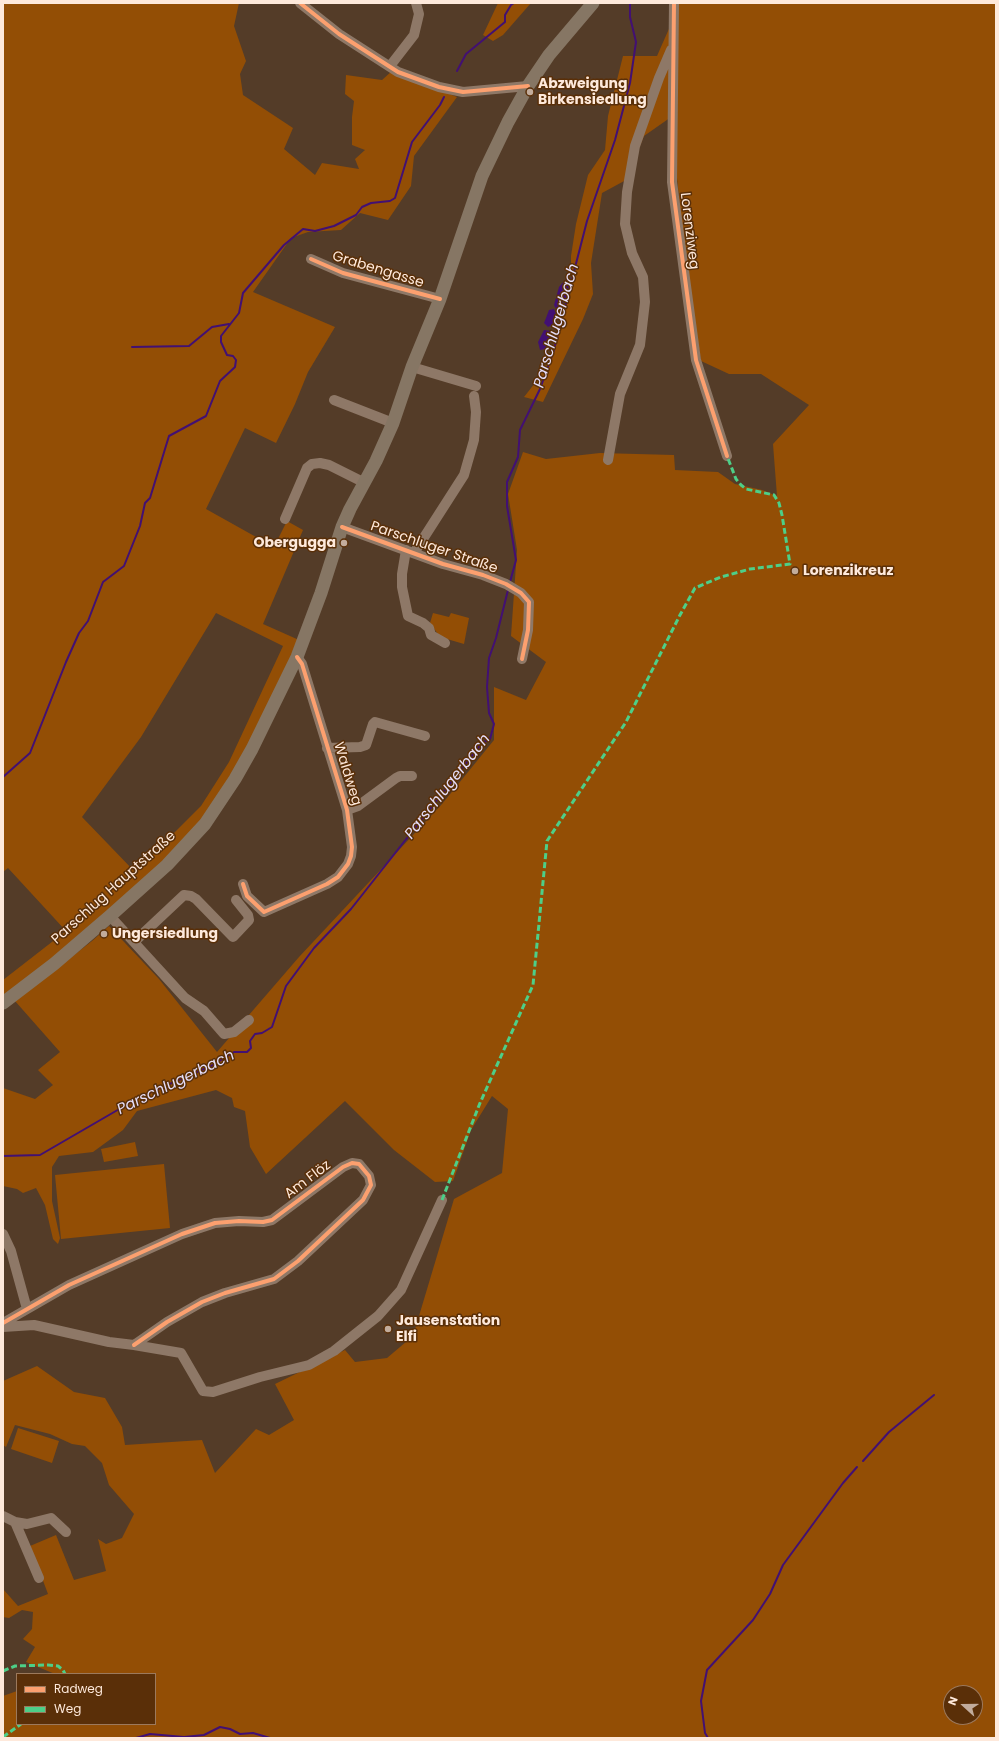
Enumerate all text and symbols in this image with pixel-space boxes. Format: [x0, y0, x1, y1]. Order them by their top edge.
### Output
place label: Abzweigung Birkensiedlung [538, 76, 647, 108]
marker: Abzweigung Birkensiedlung [525, 87, 535, 97]
street label: Lorenziweg [676, 192, 702, 270]
street label: Grabengasse [330, 248, 426, 292]
water label: Parschlugerbach [531, 262, 583, 390]
street label: Parschluger Straße [368, 518, 500, 578]
place label: Obergugga [253, 535, 336, 551]
marker: Obergugga [339, 538, 349, 548]
place label: Lorenzikreuz [803, 563, 893, 579]
marker: Lorenzikreuz [790, 566, 800, 576]
water label: Parschlugerbach [401, 731, 495, 843]
street label: Waldweg [329, 740, 365, 808]
street label: Parschlug Hauptstraße [49, 828, 179, 948]
place label: Ungersiedlung [112, 926, 218, 942]
marker: Ungersiedlung [99, 929, 109, 939]
water label: Parschlugerbach [114, 1047, 238, 1119]
street label: Am Flöz [282, 1157, 334, 1203]
place label: Jausenstation Elfi [396, 1313, 500, 1346]
marker: Jausenstation Elfi [383, 1324, 393, 1334]
legend [16, 1673, 156, 1725]
text: Radweg [54, 1680, 103, 1697]
north arrow [943, 1685, 983, 1725]
text: N [944, 1694, 962, 1708]
text: Weg [54, 1700, 81, 1717]

